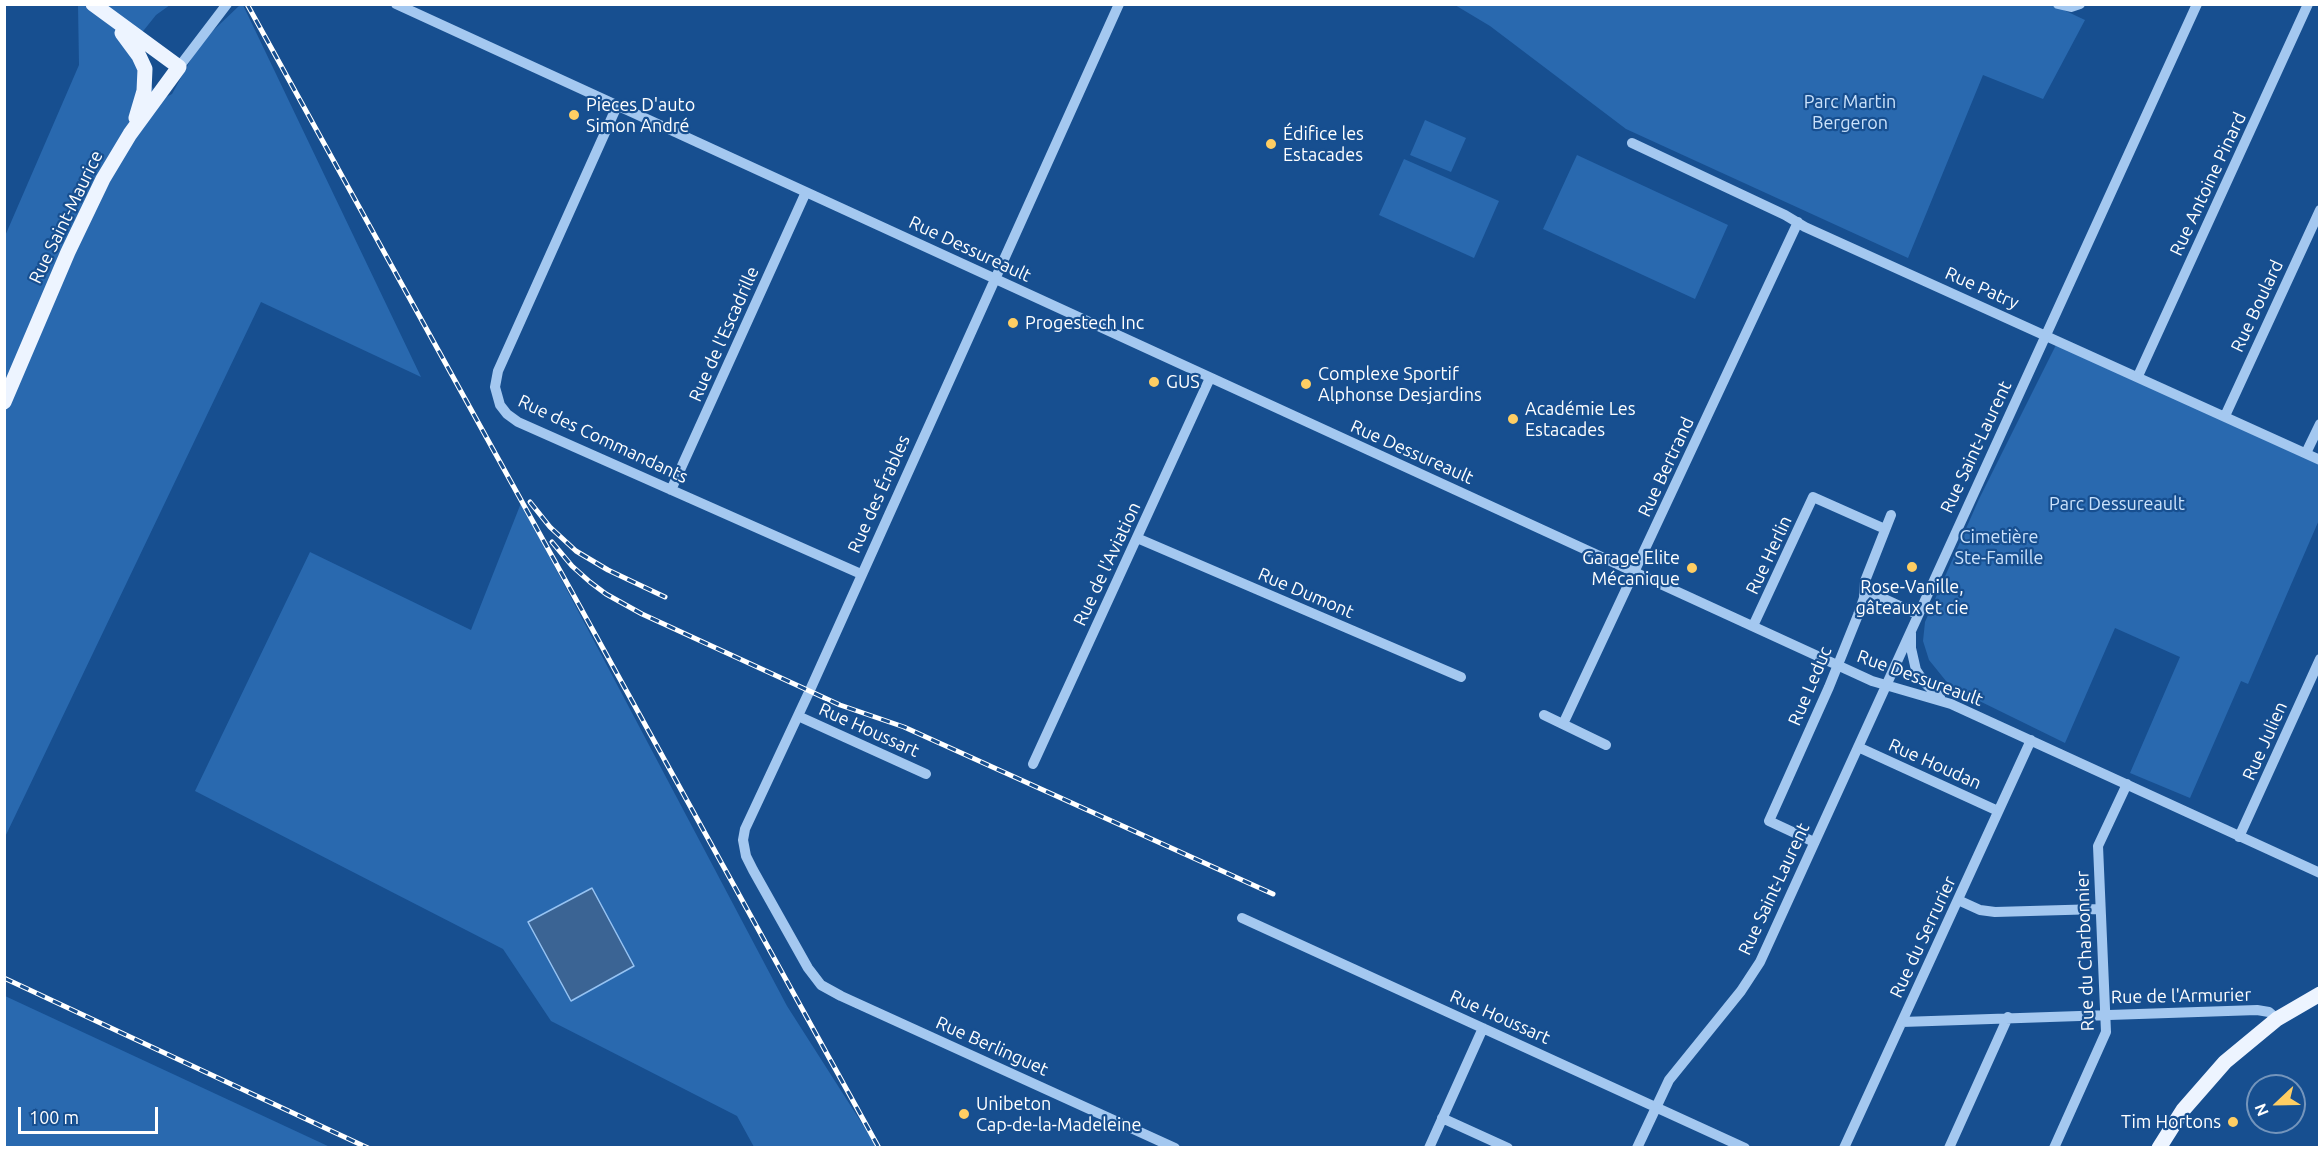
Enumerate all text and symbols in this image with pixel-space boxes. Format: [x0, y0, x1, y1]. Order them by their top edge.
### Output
park label: Parc Martin Bergeron [1804, 91, 1896, 134]
place label: Pieces D'auto Simon André [586, 94, 695, 136]
marker: Pieces D'auto Simon André [567, 108, 581, 122]
street label: Rue Antoine Pinard [2165, 109, 2251, 259]
place label: Édifice les Estacades [1283, 123, 1364, 166]
marker: Édifice les Estacades [1264, 137, 1278, 151]
street label: Rue Saint-Maurice [24, 147, 108, 287]
street label: Rue Dessureault [906, 211, 1034, 287]
street label: Rue Boulard [2226, 257, 2288, 355]
street label: Rue Patry [1942, 262, 2022, 314]
street label: Rue de l'Escadrille [684, 263, 764, 405]
place label: Progestech Inc [1025, 312, 1144, 334]
marker: Progestech Inc [1006, 316, 1020, 330]
place label: Complexe Sportif Alphonse Desjardins [1318, 363, 1482, 406]
place label: GUS [1166, 371, 1200, 393]
marker: GUS [1147, 375, 1161, 389]
marker: Complexe Sportif Alphonse Desjardins [1299, 377, 1313, 391]
street label: Rue Saint-Laurent [1936, 377, 2016, 517]
street label: Rue des Commandants [515, 390, 691, 488]
place label: Académie Les Estacades [1525, 398, 1636, 440]
marker: Académie Les Estacades [1506, 412, 1520, 426]
street label: Rue Bertrand [1633, 414, 1699, 520]
street label: Rue Dessureault [1347, 415, 1477, 489]
street label: Rue des Érables [843, 432, 915, 556]
park label: Parc Dessureault [2049, 493, 2185, 515]
street label: Rue de l'Aviation [1069, 499, 1145, 629]
street label: Rue Herlin [1741, 512, 1797, 598]
park label: Cimetière Ste-Famille [1955, 526, 2043, 568]
place label: Garage Elite Mécanique [1582, 547, 1680, 590]
marker: Rose-Vanille, gâteaux et cie [1905, 560, 1919, 574]
marker: Garage Elite Mécanique [1685, 561, 1699, 575]
street label: Rue Dumont [1255, 563, 1357, 623]
place label: Rose-Vanille, gâteaux et cie [1855, 576, 1969, 618]
street label: Rue Leduc [1784, 643, 1836, 729]
street label: Rue Dessureault [1854, 645, 1986, 711]
street label: Rue Houssart [815, 698, 923, 762]
street label: Rue Julien [2238, 698, 2292, 784]
street label: Rue Houdan [1885, 734, 1985, 794]
street label: Rue Saint-Laurent [1734, 819, 1814, 959]
street label: Rue du Charbonnier [2071, 870, 2099, 1032]
street label: Rue du Serrurier [1885, 873, 1961, 1001]
street label: Rue de l'Armurier [2111, 984, 2251, 1008]
street label: Rue Houssart [1446, 985, 1554, 1049]
street label: Rue Berlinguet [932, 1012, 1052, 1080]
north arrow [2246, 1074, 2306, 1134]
place label: Unibeton Cap-de-la-Madeleine [976, 1093, 1142, 1136]
scale bar [21, 1095, 160, 1133]
text: N [2251, 1101, 2272, 1119]
text: 100 m [29, 1107, 79, 1127]
marker: Unibeton Cap-de-la-Madeleine [957, 1107, 971, 1121]
place label: Tim Hortons [2121, 1111, 2221, 1133]
marker: Tim Hortons [2226, 1115, 2240, 1129]

